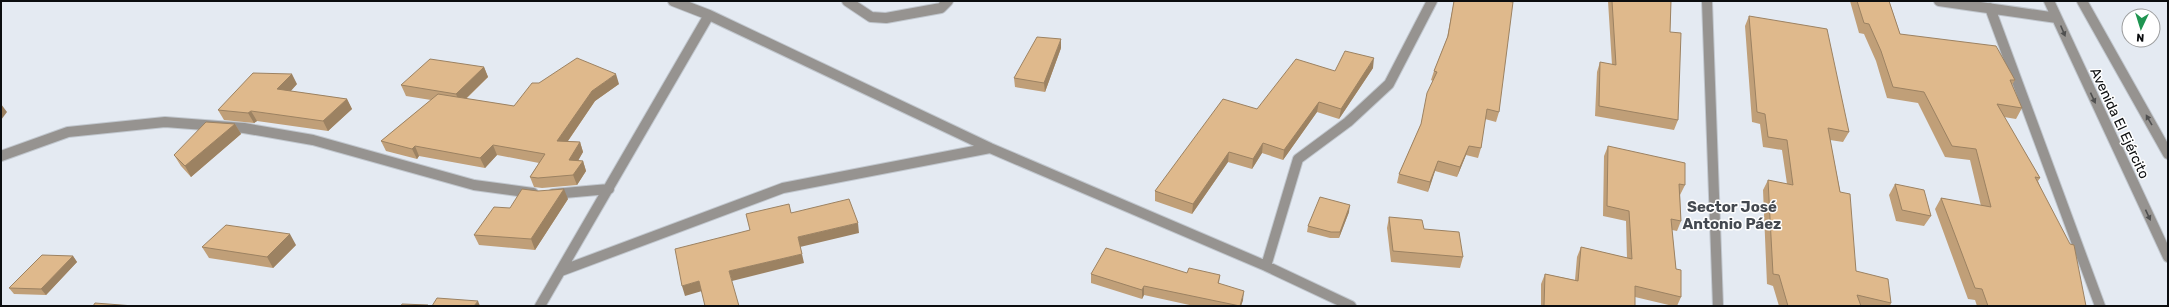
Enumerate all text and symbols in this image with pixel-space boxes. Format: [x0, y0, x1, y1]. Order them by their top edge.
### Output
north arrow [2121, 8, 2161, 48]
one-way arrow [2060, 26, 2066, 37]
text: N [2136, 31, 2145, 44]
street label: Avenida El Ejército [2086, 65, 2153, 182]
one-way arrow [2090, 92, 2096, 103]
one-way arrow [2145, 114, 2152, 126]
district label: Sector José Antonio Páez [1683, 198, 1781, 233]
one-way arrow [2145, 209, 2151, 221]

